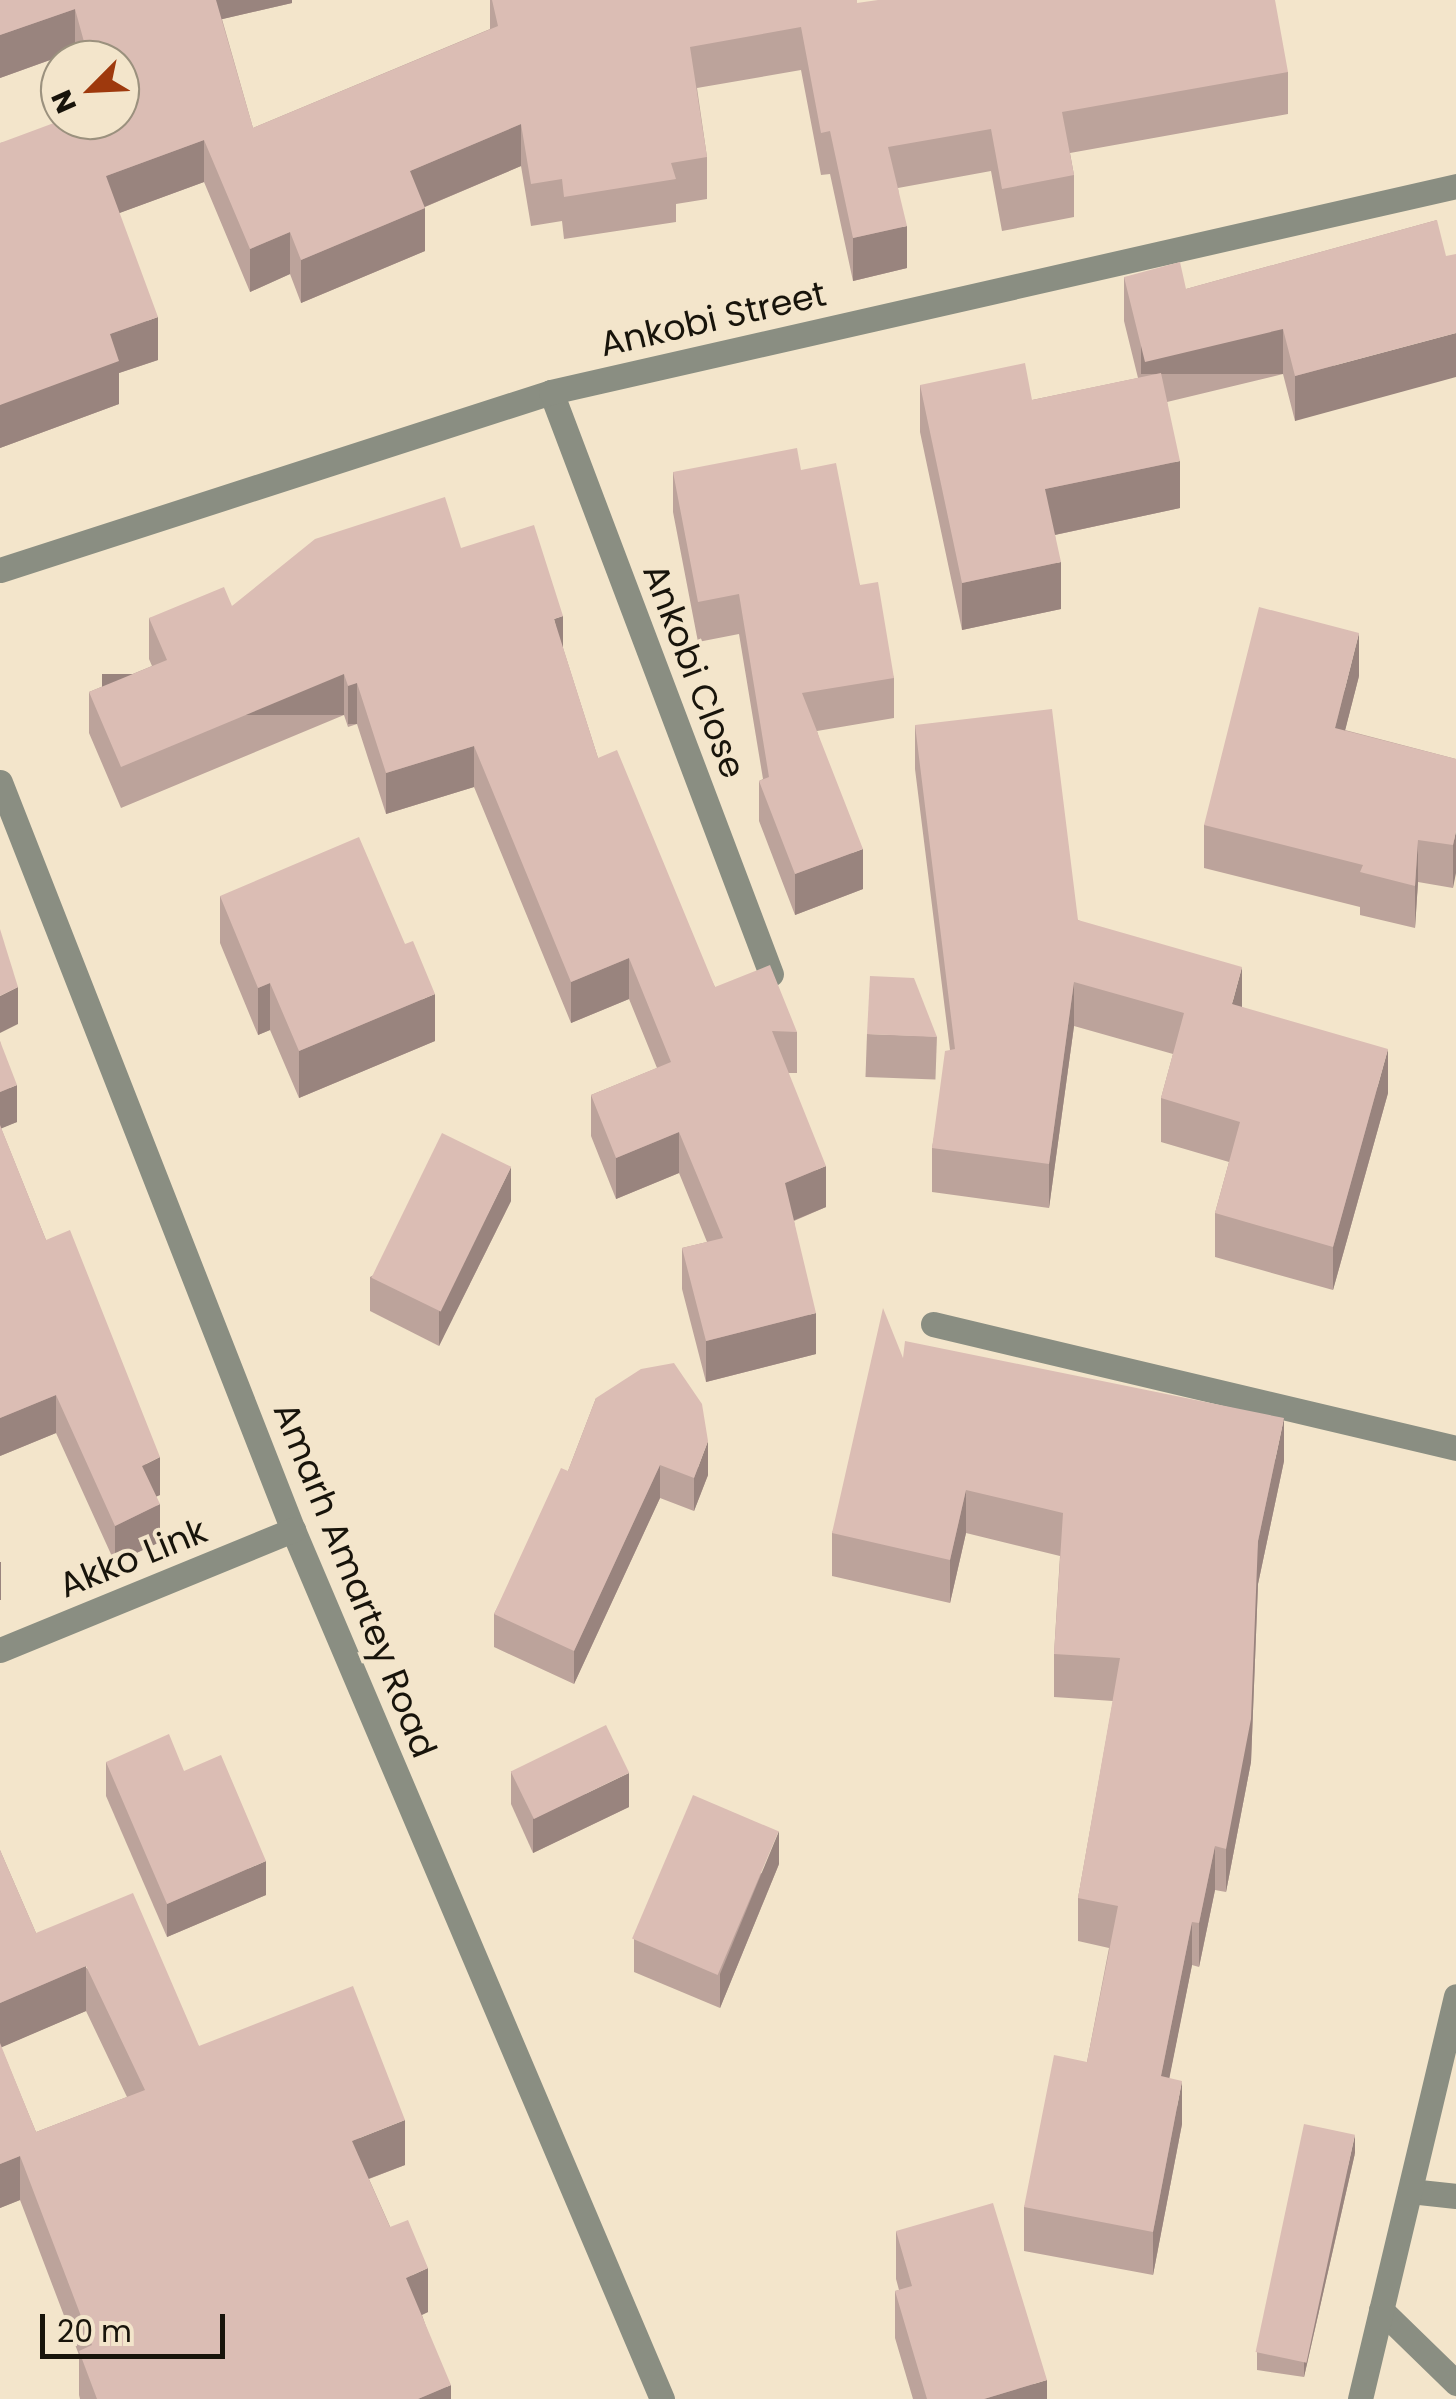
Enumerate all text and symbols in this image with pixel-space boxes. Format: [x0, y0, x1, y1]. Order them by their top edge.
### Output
north arrow [40, 40, 140, 140]
text: N [42, 84, 86, 119]
street label: Ankobi Street [596, 273, 830, 365]
street label: Ankobi Close [634, 558, 754, 784]
street label: Amarh Amartey Road [265, 1396, 445, 1764]
street label: Akko Link [53, 1509, 213, 1607]
scale bar [45, 2294, 230, 2356]
text: 20 m [57, 2310, 132, 2353]

